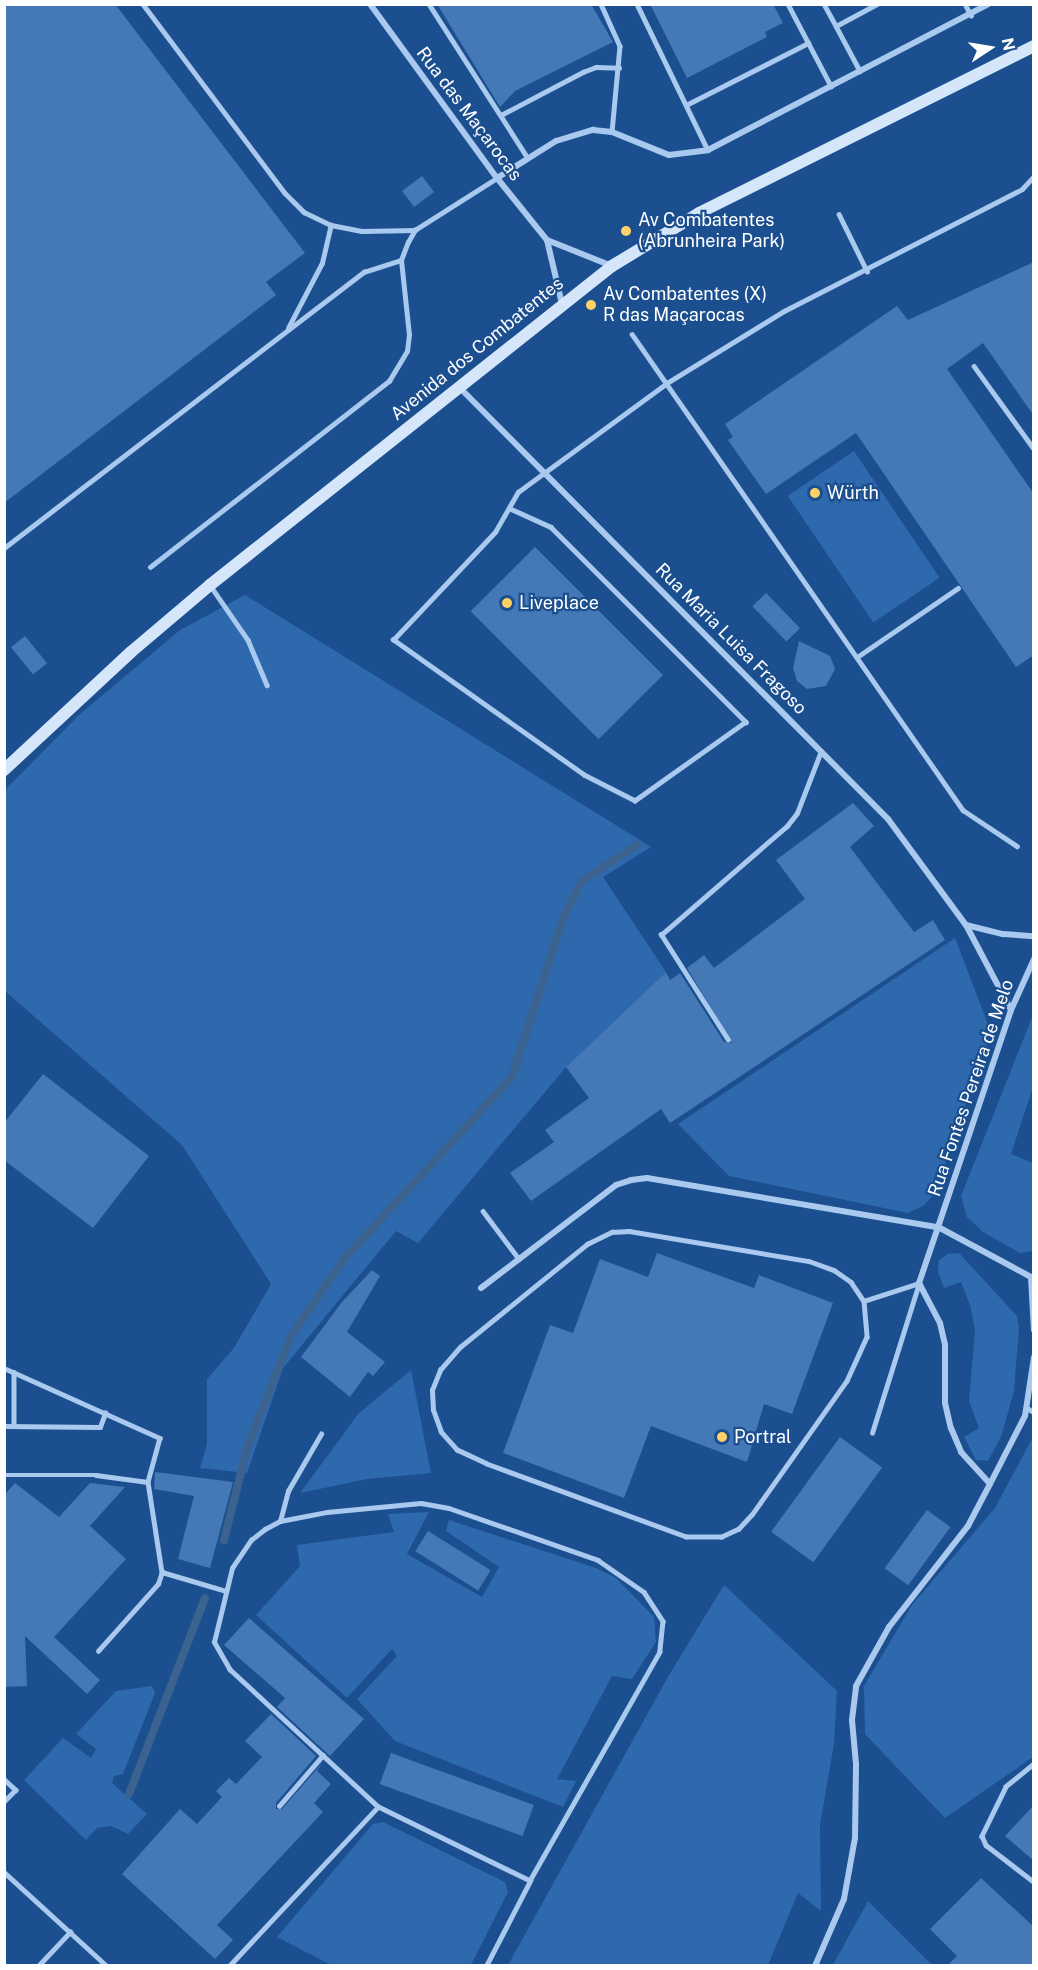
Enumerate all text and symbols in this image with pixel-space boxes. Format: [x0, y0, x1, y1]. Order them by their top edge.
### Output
north arrow [960, 18, 1020, 78]
text: N [998, 36, 1019, 52]
street label: Rua das Maçarocas [412, 43, 526, 185]
place label: Av Combatentes (Abrunheira Park) [638, 210, 785, 252]
marker: Av Combatentes (Abrunheira Park) [619, 224, 633, 238]
street label: Avenida dos Combatentes [386, 273, 568, 425]
place label: Av Combatentes (X) R das Maçarocas [603, 284, 767, 326]
marker: Av Combatentes (X) R das Maçarocas [584, 298, 598, 312]
place label: Würth [827, 482, 879, 504]
marker: Würth [808, 486, 822, 500]
street label: Rua Maria Luisa Fragoso [651, 559, 811, 719]
place label: Liveplace [519, 592, 599, 614]
marker: Liveplace [500, 596, 514, 610]
street label: Rua Fontes Pereira de Melo [924, 976, 1018, 1200]
place label: Portral [734, 1426, 791, 1448]
marker: Portral [715, 1430, 729, 1444]

